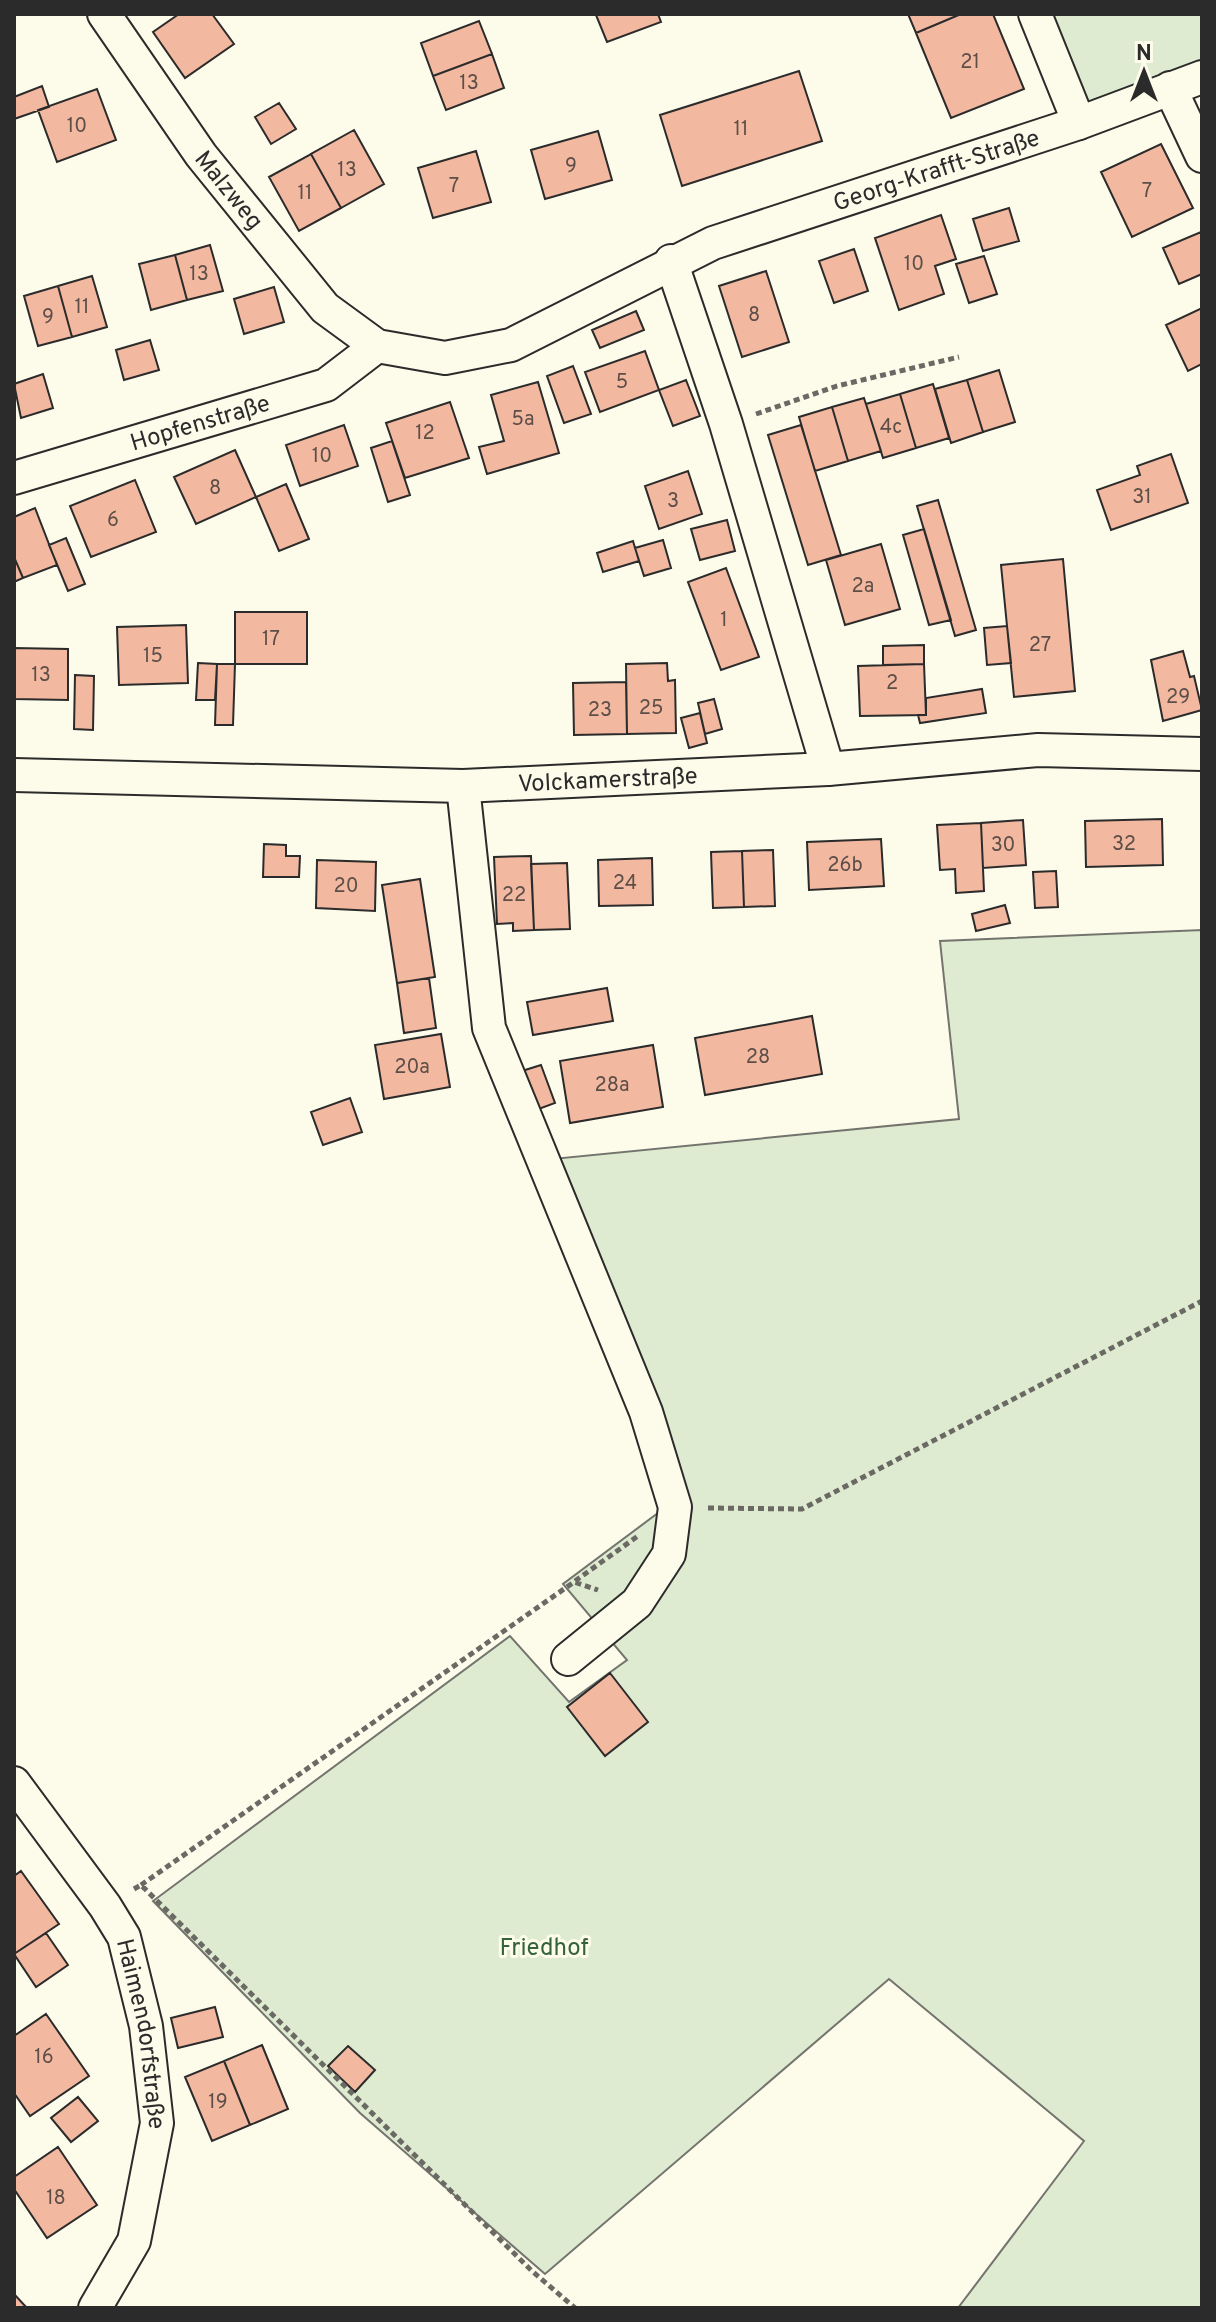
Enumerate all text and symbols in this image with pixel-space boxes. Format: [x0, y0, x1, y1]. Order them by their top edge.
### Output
north arrow [1104, 32, 1184, 112]
text: N [1136, 41, 1152, 68]
house number: 21 [960, 50, 980, 76]
house number: 13 [459, 71, 479, 97]
house number: 10 [67, 114, 87, 140]
house number: 11 [734, 117, 748, 143]
street label: Georg-Krafft-Straße [830, 124, 1044, 220]
street label: Malzweg [187, 145, 269, 237]
house number: 9 [565, 154, 577, 180]
house number: 13 [337, 158, 357, 184]
house number: 7 [449, 174, 459, 200]
house number: 7 [1142, 179, 1152, 205]
house number: 11 [298, 181, 312, 207]
house number: 10 [904, 252, 924, 278]
house number: 13 [189, 262, 209, 288]
house number: 11 [75, 295, 89, 321]
house number: 8 [748, 303, 760, 329]
house number: 9 [42, 305, 54, 331]
house number: 5 [616, 370, 628, 396]
street label: Hopfenstraße [127, 390, 274, 459]
house number: 5a [512, 407, 534, 433]
house number: 4c [880, 415, 902, 441]
house number: 12 [415, 421, 435, 447]
house number: 10 [312, 444, 332, 470]
house number: 8 [209, 476, 221, 502]
house number: 31 [1132, 485, 1152, 511]
house number: 3 [667, 489, 679, 515]
house number: 6 [107, 508, 119, 534]
house number: 2a [852, 574, 874, 600]
house number: 1 [720, 608, 728, 634]
house number: 17 [262, 627, 280, 653]
house number: 27 [1029, 633, 1051, 659]
house number: 15 [143, 644, 163, 670]
house number: 13 [31, 663, 51, 689]
house number: 2 [886, 671, 898, 697]
house number: 29 [1166, 685, 1190, 711]
house number: 25 [639, 696, 663, 722]
house number: 23 [588, 698, 612, 724]
street label: Volckamerstraße [517, 762, 698, 800]
house number: 32 [1112, 832, 1136, 858]
house number: 30 [991, 833, 1015, 859]
house number: 26b [827, 853, 863, 879]
house number: 24 [613, 871, 637, 897]
house number: 20 [333, 874, 359, 900]
house number: 22 [502, 883, 526, 909]
house number: 28 [746, 1045, 770, 1071]
house number: 20a [394, 1055, 430, 1081]
house number: 28a [594, 1073, 630, 1099]
park label: Friedhof [500, 1934, 588, 1964]
street label: Haimendorfstraße [108, 1936, 171, 2131]
house number: 16 [34, 2045, 54, 2071]
house number: 19 [208, 2090, 228, 2116]
house number: 18 [46, 2186, 66, 2212]

